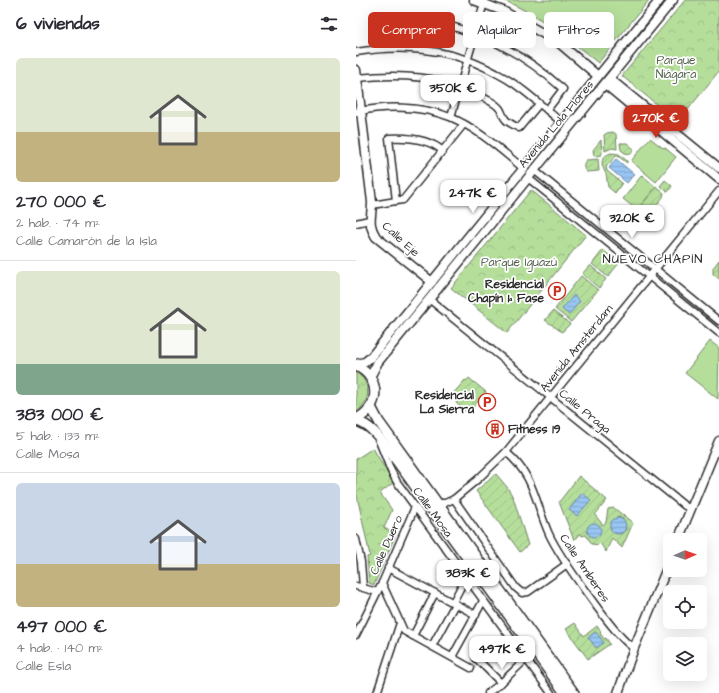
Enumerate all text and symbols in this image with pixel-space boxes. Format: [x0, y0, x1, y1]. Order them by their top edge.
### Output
text: 6 viviendas [16, 12, 100, 36]
chip: Comprar [368, 12, 455, 48]
chip: Alquilar [463, 12, 536, 48]
chip: Filtros [544, 12, 614, 48]
icon: filters [318, 13, 340, 35]
park label: Parque Niágara [656, 52, 696, 84]
pin: 350K € [420, 75, 486, 109]
street label: Avenida Lola Flores [515, 77, 598, 172]
text: 350K € [429, 79, 477, 97]
icon: home [142, 84, 214, 156]
pin: 270K € [623, 105, 689, 139]
text: 270K € [632, 109, 680, 127]
pin: 247K € [440, 180, 506, 214]
text: 247K € [449, 184, 497, 202]
text: 270 000 € [16, 190, 106, 214]
pin: 320K € [599, 205, 665, 239]
text: 320K € [609, 209, 655, 227]
text: 2 hab. · 74 m² [16, 214, 100, 232]
street label: Calle Eje [378, 218, 424, 261]
text: Calle Camarón de la Isla [16, 232, 157, 250]
district label: NUEVO CHAPÍN [602, 250, 704, 268]
park label: Parque Iguazú [481, 254, 557, 272]
place label: Residencial Chapín 1ª Fase [468, 276, 545, 308]
parking icon: Residencial Chapín 1ª Fase [547, 281, 567, 301]
icon: home [142, 297, 214, 369]
street label: Avenida Amsterdam [536, 301, 617, 396]
street label: Calle Praga [554, 385, 614, 438]
place label: Residencial La Sierra [415, 387, 475, 418]
parking icon: Residencial La Sierra [477, 392, 497, 412]
text: 383 000 € [16, 403, 104, 427]
building icon: Fitness 19 [485, 419, 505, 439]
place label: Fitness 19 [508, 421, 561, 438]
text: 5 hab. · 133 m² [16, 427, 100, 445]
text: Calle Mosa [16, 445, 79, 463]
street label: Calle Mosa [409, 484, 457, 541]
icon: home [142, 509, 214, 581]
street label: Calle Duero [366, 513, 407, 578]
street label: Calle Amberes [555, 531, 614, 606]
north arrow [663, 533, 707, 577]
map controls [663, 533, 707, 681]
pin: 383K € [435, 560, 501, 594]
text: 383K € [445, 564, 491, 582]
button: locate [663, 585, 707, 629]
text: 497 000 € [16, 615, 107, 639]
pin: 497K € [469, 636, 535, 670]
button: layers [663, 637, 707, 681]
text: 4 hab. · 140 m² [16, 639, 103, 657]
text: 497K € [478, 640, 526, 658]
text: Calle Esla [16, 657, 71, 675]

